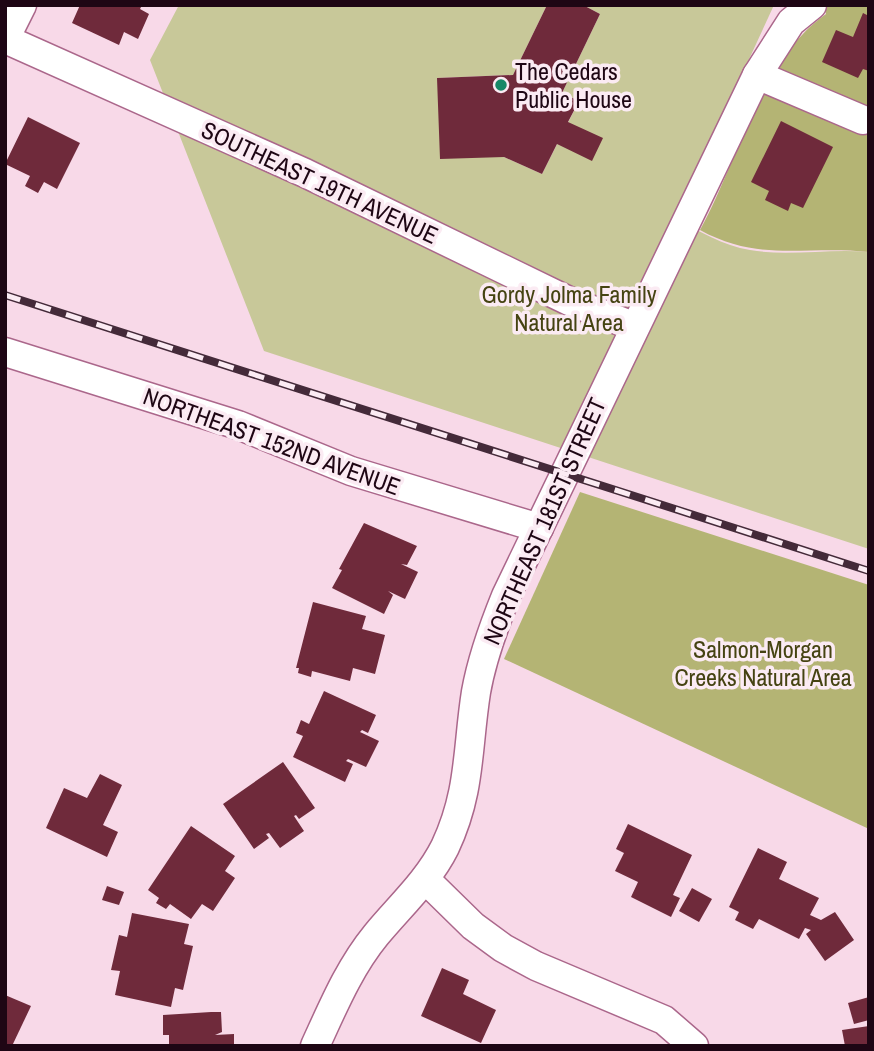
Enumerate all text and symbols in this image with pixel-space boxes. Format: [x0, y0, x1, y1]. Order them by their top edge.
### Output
place label: The Cedars Public House [515, 55, 632, 115]
marker: The Cedars Public House [493, 77, 509, 93]
street label: SOUTHEAST 19TH AVENUE [197, 113, 443, 251]
park label: Gordy Jolma Family Natural Area [481, 278, 657, 338]
street label: NORTHEAST 152ND AVENUE [139, 380, 405, 502]
street label: NORTHEAST 181ST STREET [475, 393, 613, 649]
park label: Salmon-Morgan Creeks Natural Area [674, 633, 852, 693]

